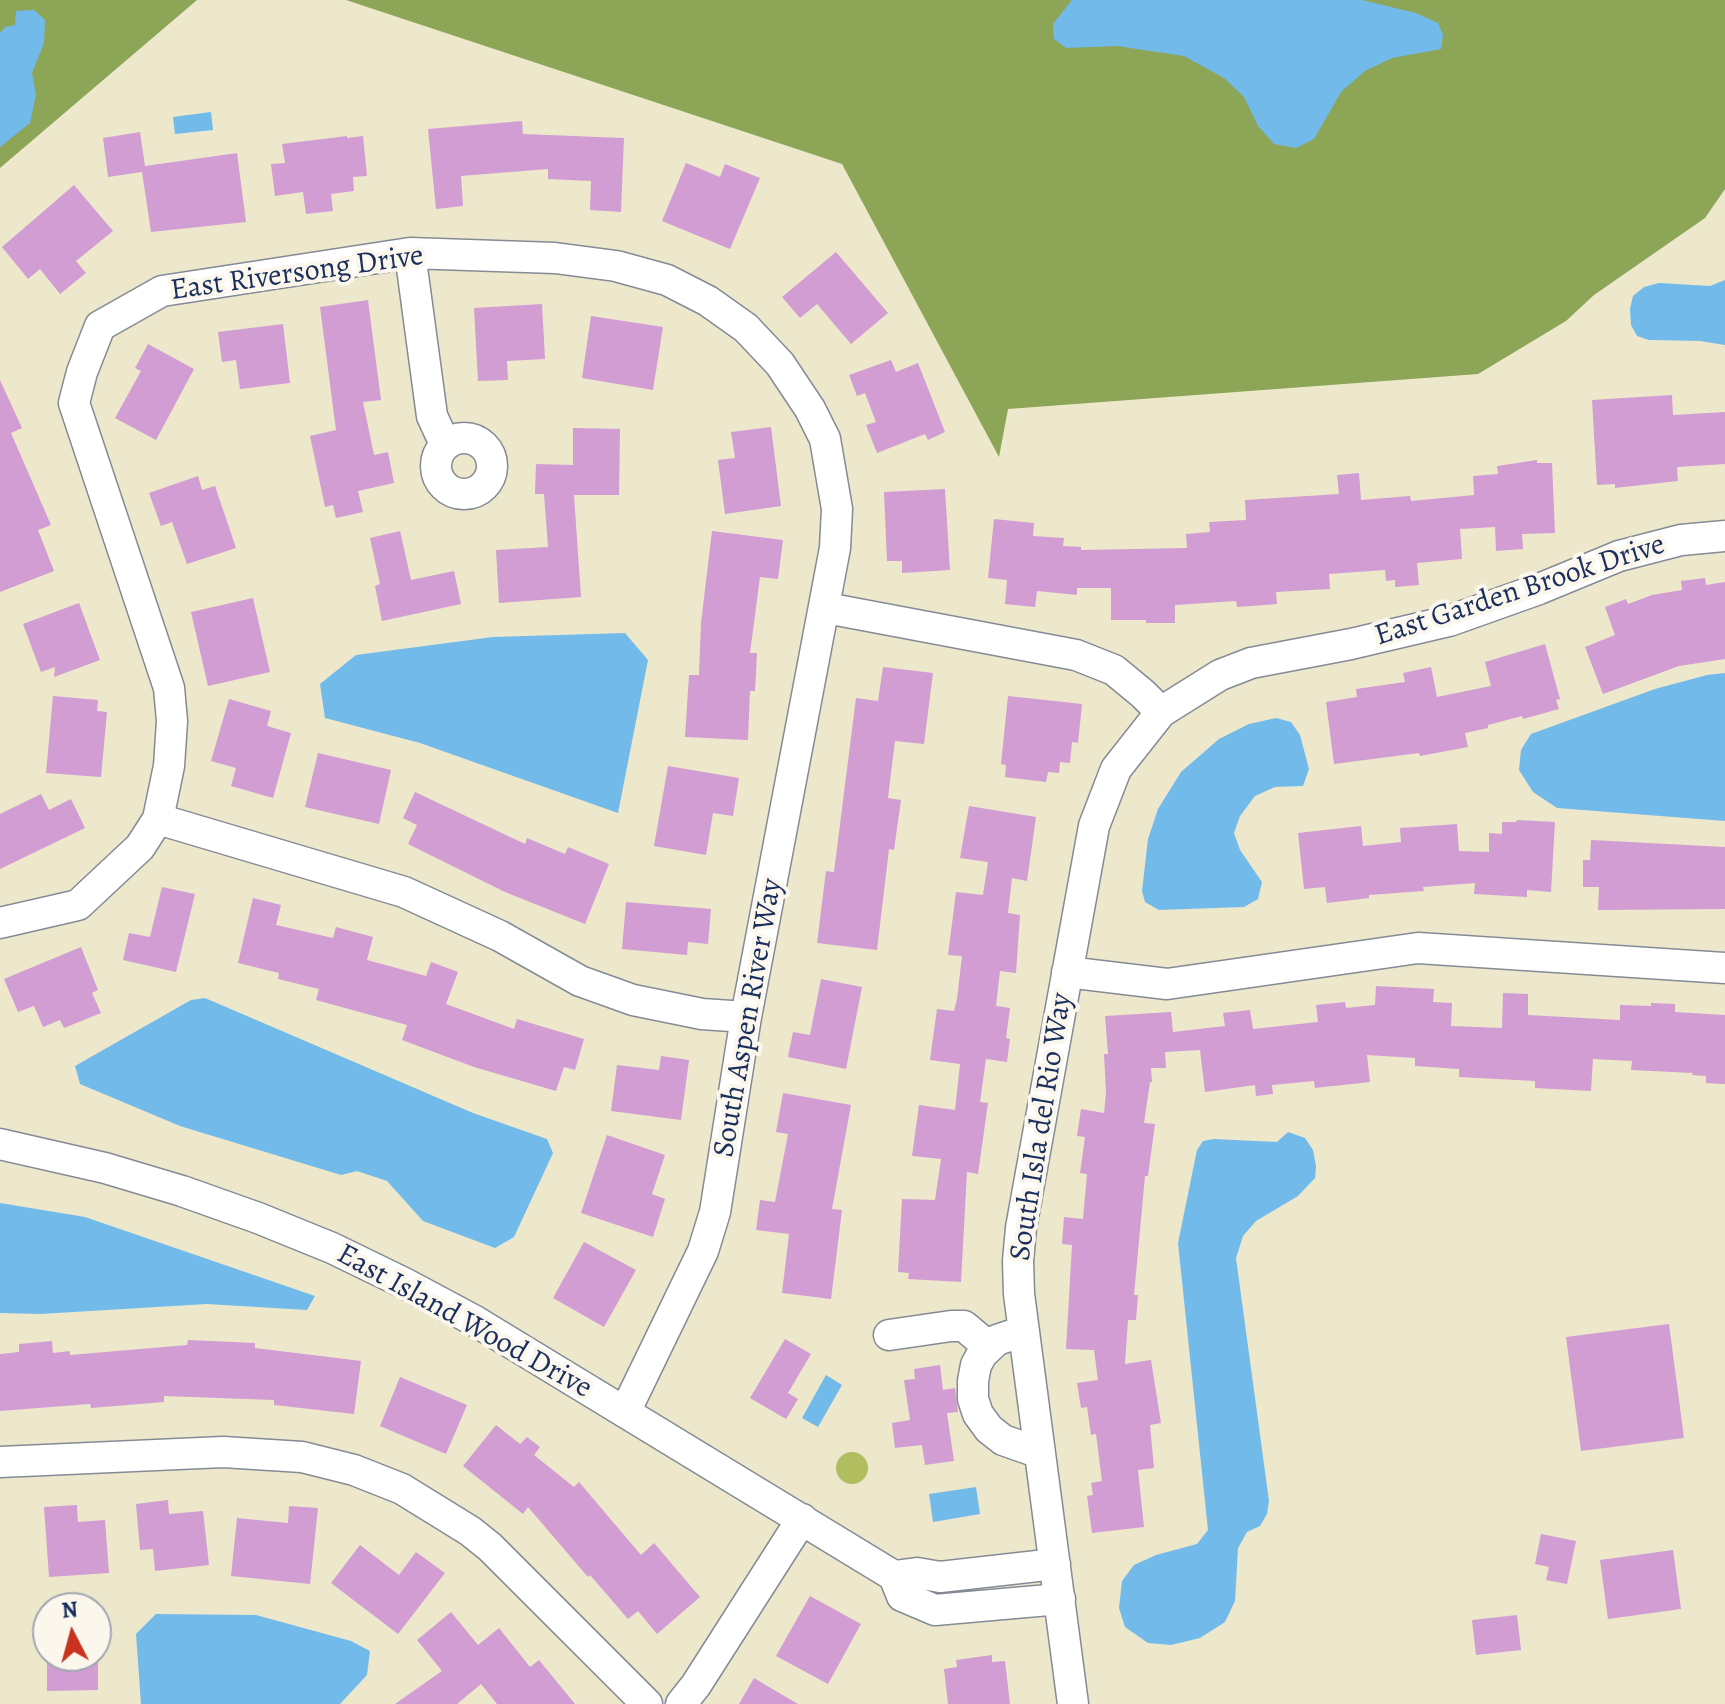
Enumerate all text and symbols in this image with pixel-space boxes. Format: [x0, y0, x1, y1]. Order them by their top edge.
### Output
street label: East Riversong Drive [168, 238, 426, 310]
street label: East Garden Brook Drive [1370, 527, 1670, 655]
street label: South Aspen River Way [707, 876, 791, 1160]
street label: South Isla del Rio Way [1003, 991, 1081, 1263]
street label: East Island Wood Drive [330, 1237, 598, 1407]
north arrow [32, 1592, 112, 1672]
text: N [60, 1594, 79, 1626]

